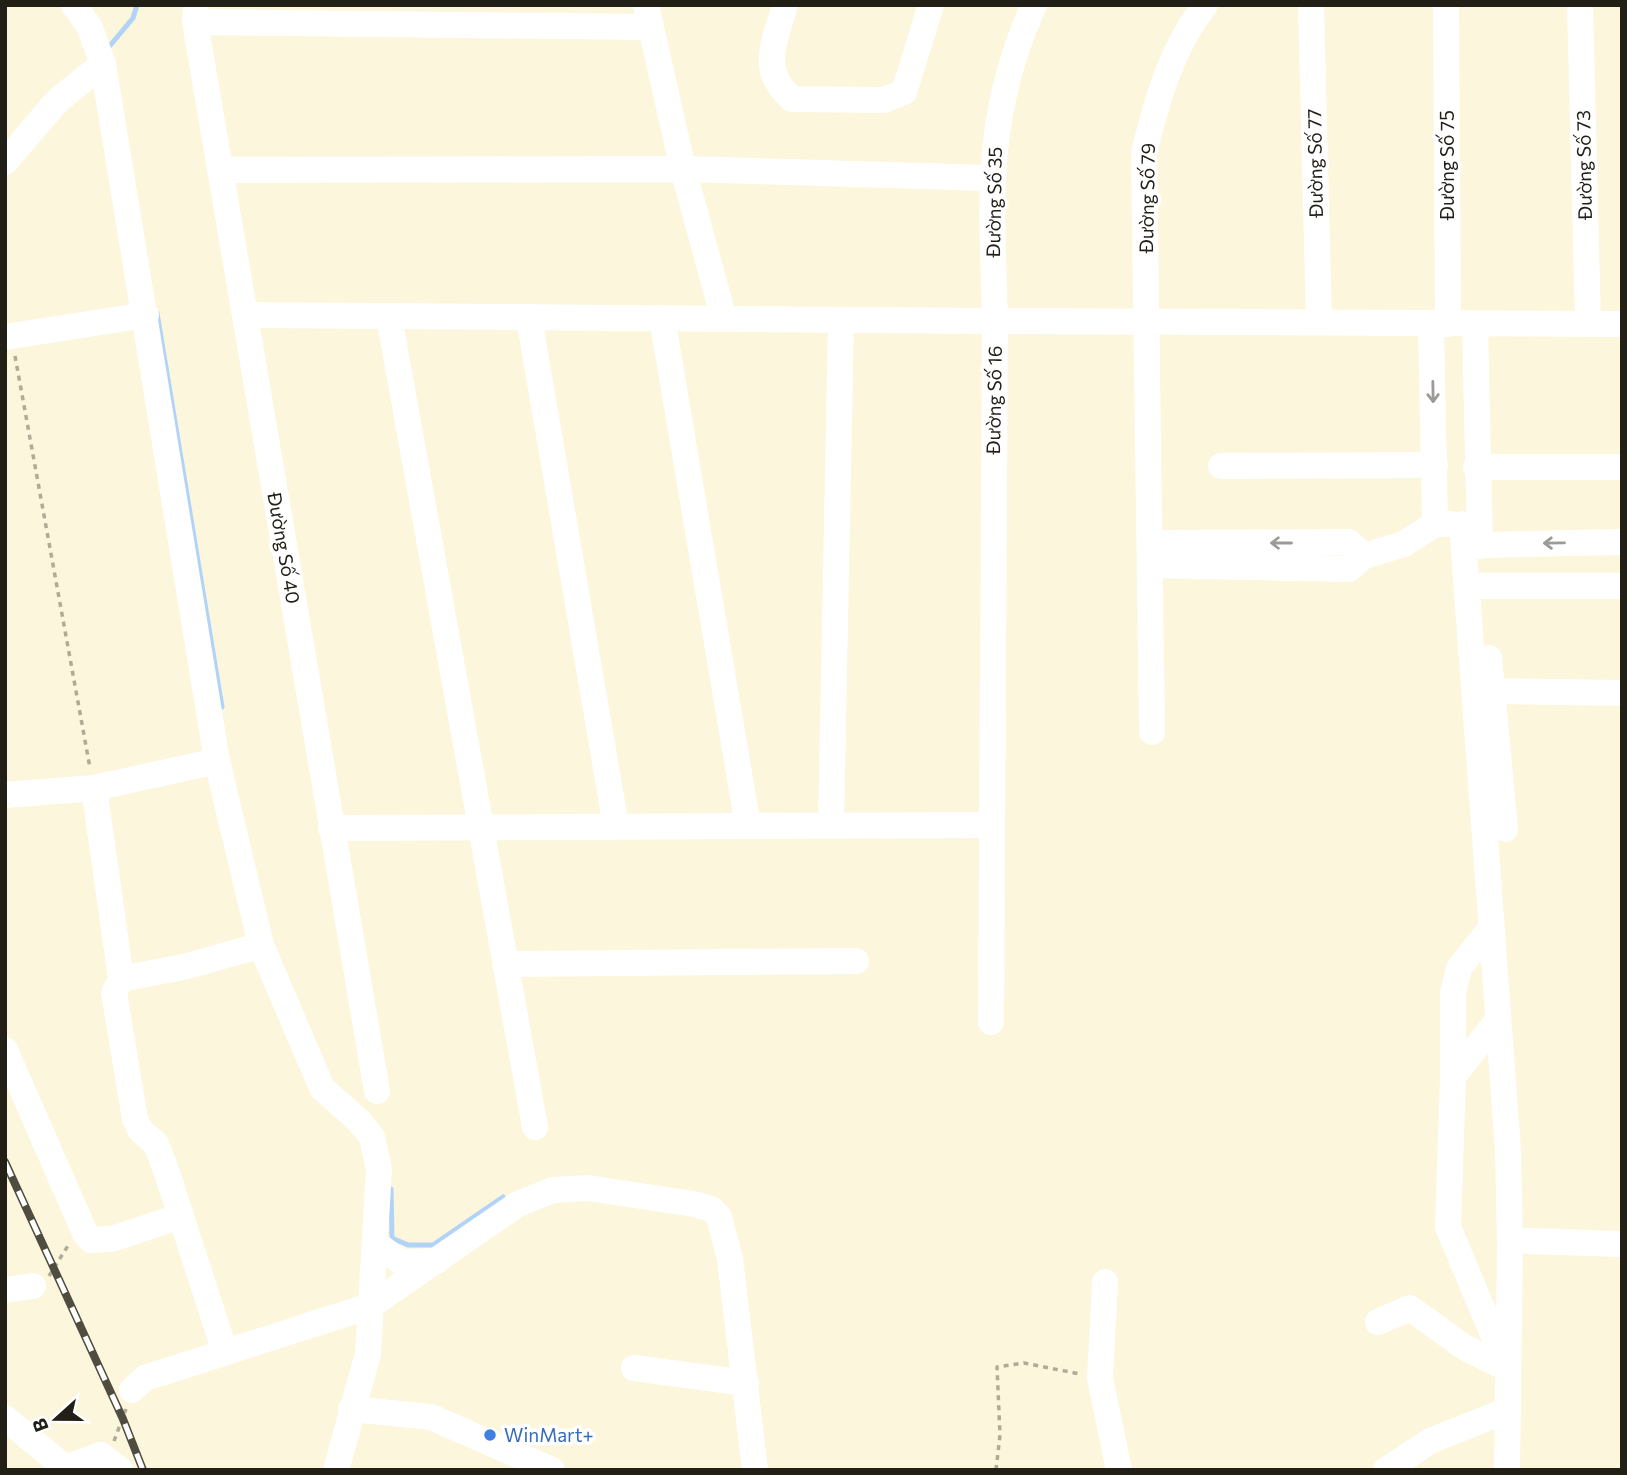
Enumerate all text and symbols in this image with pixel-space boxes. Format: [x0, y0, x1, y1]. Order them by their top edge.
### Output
street label: Đường Số 77 [1302, 108, 1327, 219]
street label: Đường Số 75 [1435, 110, 1458, 221]
street label: Đường Số 73 [1571, 110, 1596, 221]
street label: Đường Số 79 [1134, 143, 1159, 254]
street label: Đường Số 35 [981, 146, 1006, 259]
street label: Đường Số 16 [981, 345, 1006, 456]
one-way arrow [1426, 380, 1440, 403]
street label: Đường Số 40 [263, 489, 306, 605]
one-way arrow [1269, 536, 1292, 549]
one-way arrow [1542, 536, 1565, 550]
north arrow [21, 1384, 91, 1454]
text: B [27, 1415, 53, 1435]
place label: WinMart+ [504, 1423, 594, 1446]
marker: WinMart+ [482, 1427, 498, 1443]

